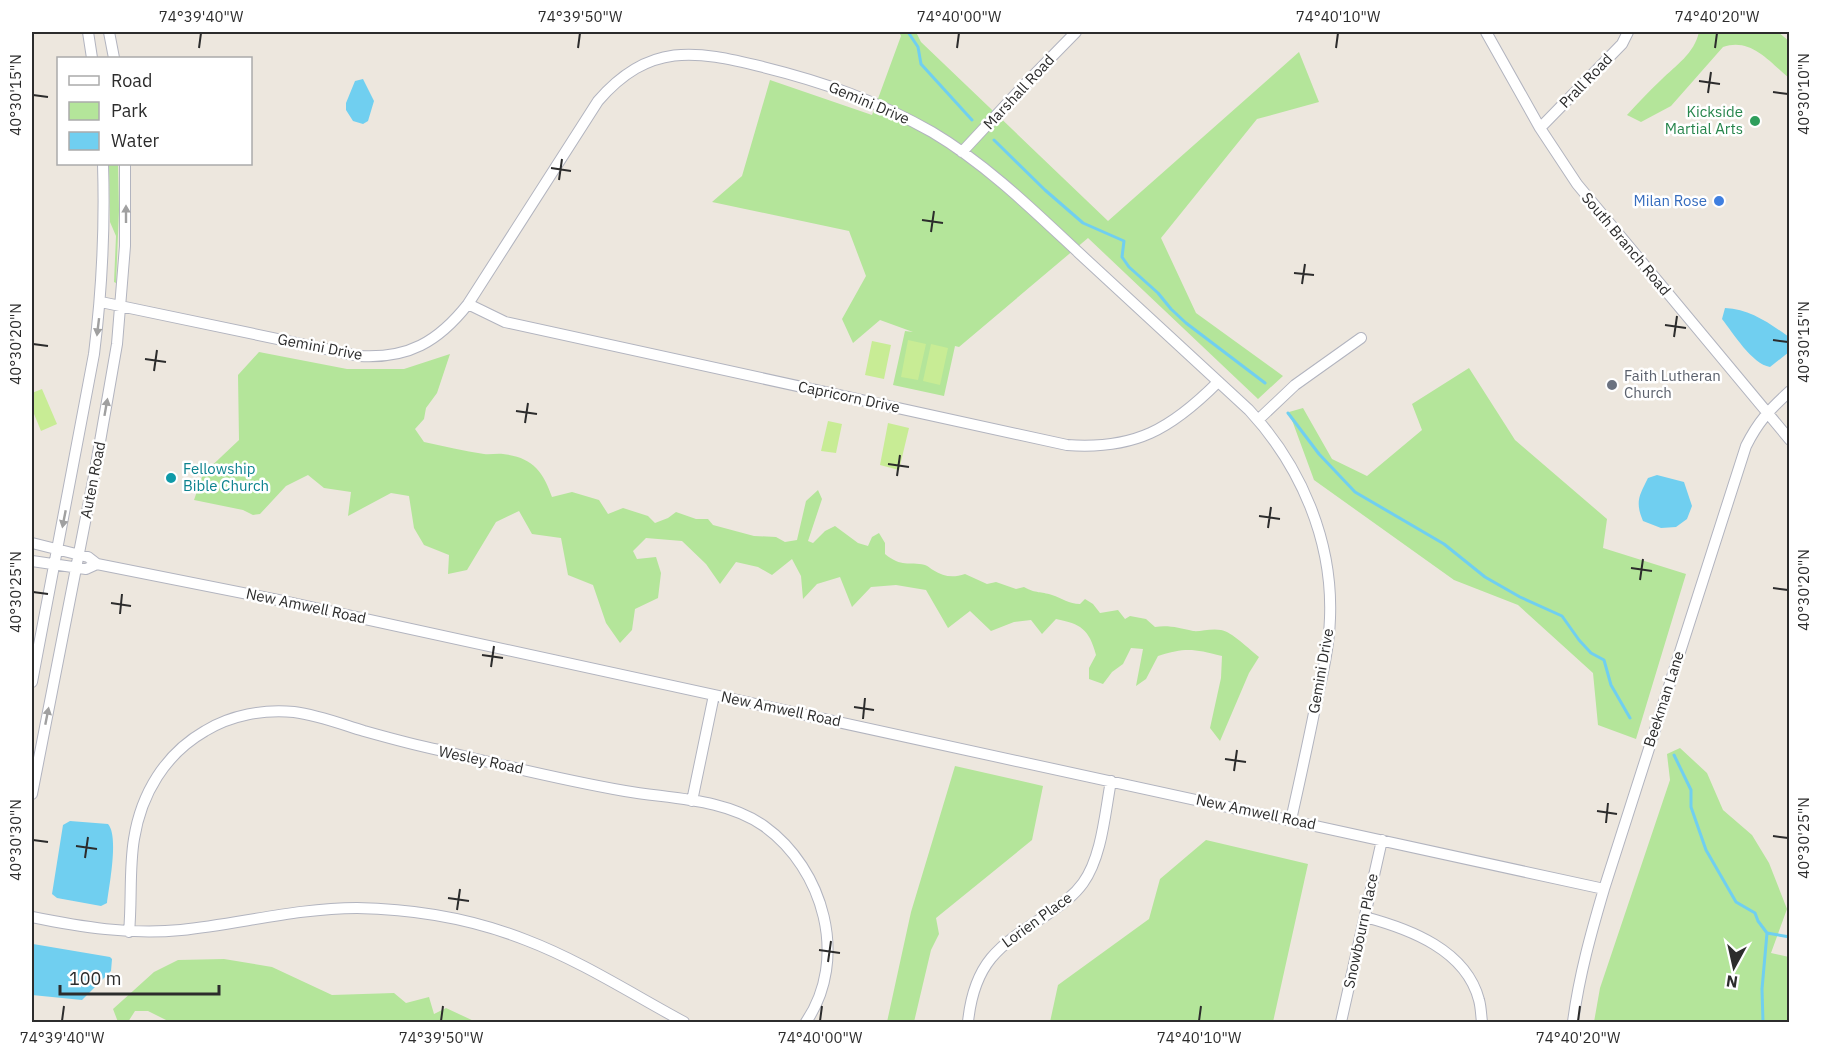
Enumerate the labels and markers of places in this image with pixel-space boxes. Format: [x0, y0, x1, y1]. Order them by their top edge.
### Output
place label: Kickside Martial Arts [1665, 102, 1743, 138]
marker: Kickside Martial Arts [1748, 114, 1762, 128]
place label: Milan Rose [1634, 191, 1707, 210]
marker: Milan Rose [1712, 194, 1726, 208]
place label: Faith Lutheran Church [1624, 366, 1721, 402]
marker: Faith Lutheran Church [1605, 378, 1619, 392]
place label: Fellowship Bible Church [183, 459, 269, 495]
marker: Fellowship Bible Church [164, 471, 178, 485]

